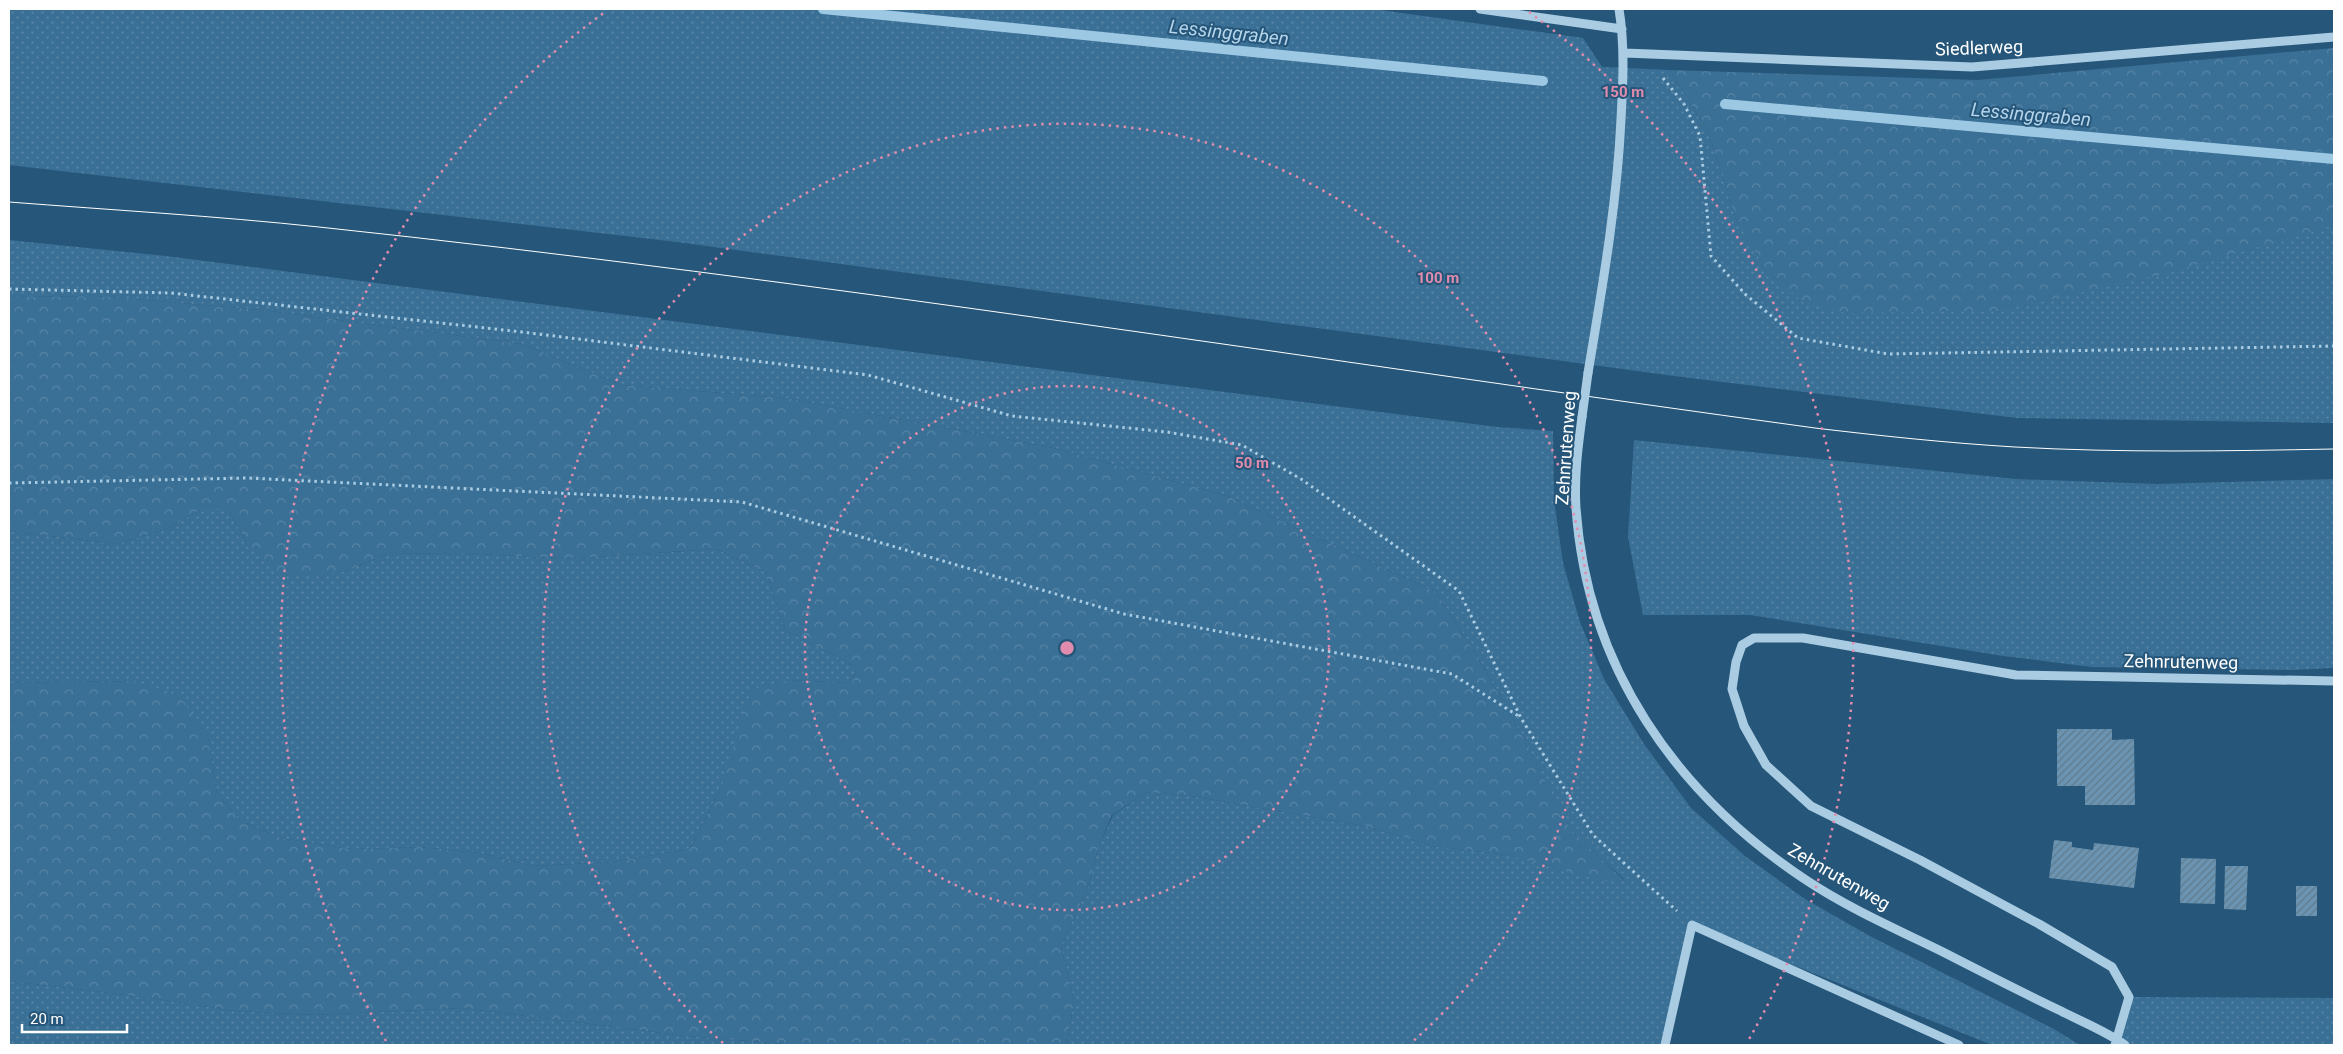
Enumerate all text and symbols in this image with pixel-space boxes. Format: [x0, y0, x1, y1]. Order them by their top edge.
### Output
water label: Lessinggraben [1168, 15, 1290, 50]
street label: Siedlerweg [1935, 35, 2023, 60]
text: 150 m [1602, 83, 1644, 101]
water label: Lessinggraben [1970, 98, 2092, 131]
text: 100 m [1417, 269, 1459, 287]
street label: Zehnrutenweg [1551, 390, 1580, 506]
text: 50 m [1235, 454, 1269, 472]
centre of rings [1058, 639, 1076, 657]
street label: Zehnrutenweg [2124, 650, 2238, 673]
street label: Zehnrutenweg [1784, 839, 1894, 914]
scale bar [22, 1002, 128, 1034]
text: 20 m [30, 1010, 64, 1028]

